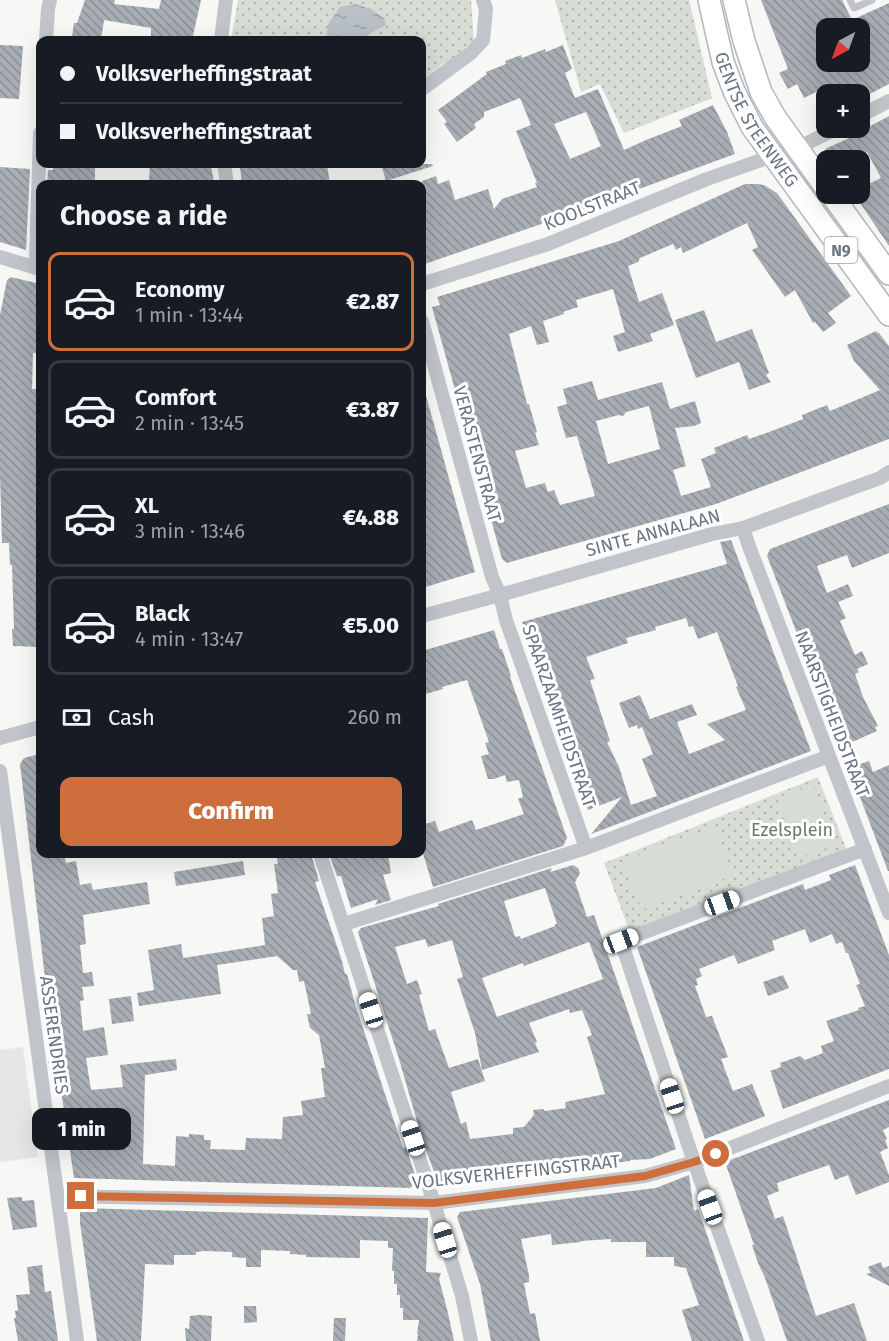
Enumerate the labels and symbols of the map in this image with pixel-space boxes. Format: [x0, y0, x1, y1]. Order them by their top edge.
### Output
north arrow [816, 18, 870, 72]
street label: GENTSE STEENWEG [710, 50, 803, 191]
street label: KOOLSTRAAT [540, 176, 644, 235]
road number: N9 [824, 237, 858, 263]
street label: VERASTENSTRAAT [448, 383, 506, 525]
street label: SINTE ANNALAAN [583, 504, 723, 562]
street label: SPAARZAAMHEIDSTRAAT [517, 622, 601, 811]
street label: NAARSTIGHEIDSTRAAT [790, 628, 874, 801]
park label: Ezelsplein [751, 819, 833, 841]
car [702, 888, 742, 918]
car [601, 926, 641, 956]
street label: ASSERENDRIES [35, 974, 73, 1096]
car [357, 990, 385, 1030]
car [658, 1076, 686, 1116]
callout: 1 min [32, 1109, 130, 1151]
car [399, 1118, 427, 1158]
route start [702, 1140, 729, 1167]
street label: VOLKSVERHEFFINGSTRAAT [411, 1150, 622, 1194]
route end [67, 1182, 94, 1209]
car [695, 1187, 725, 1227]
car [431, 1220, 459, 1260]

